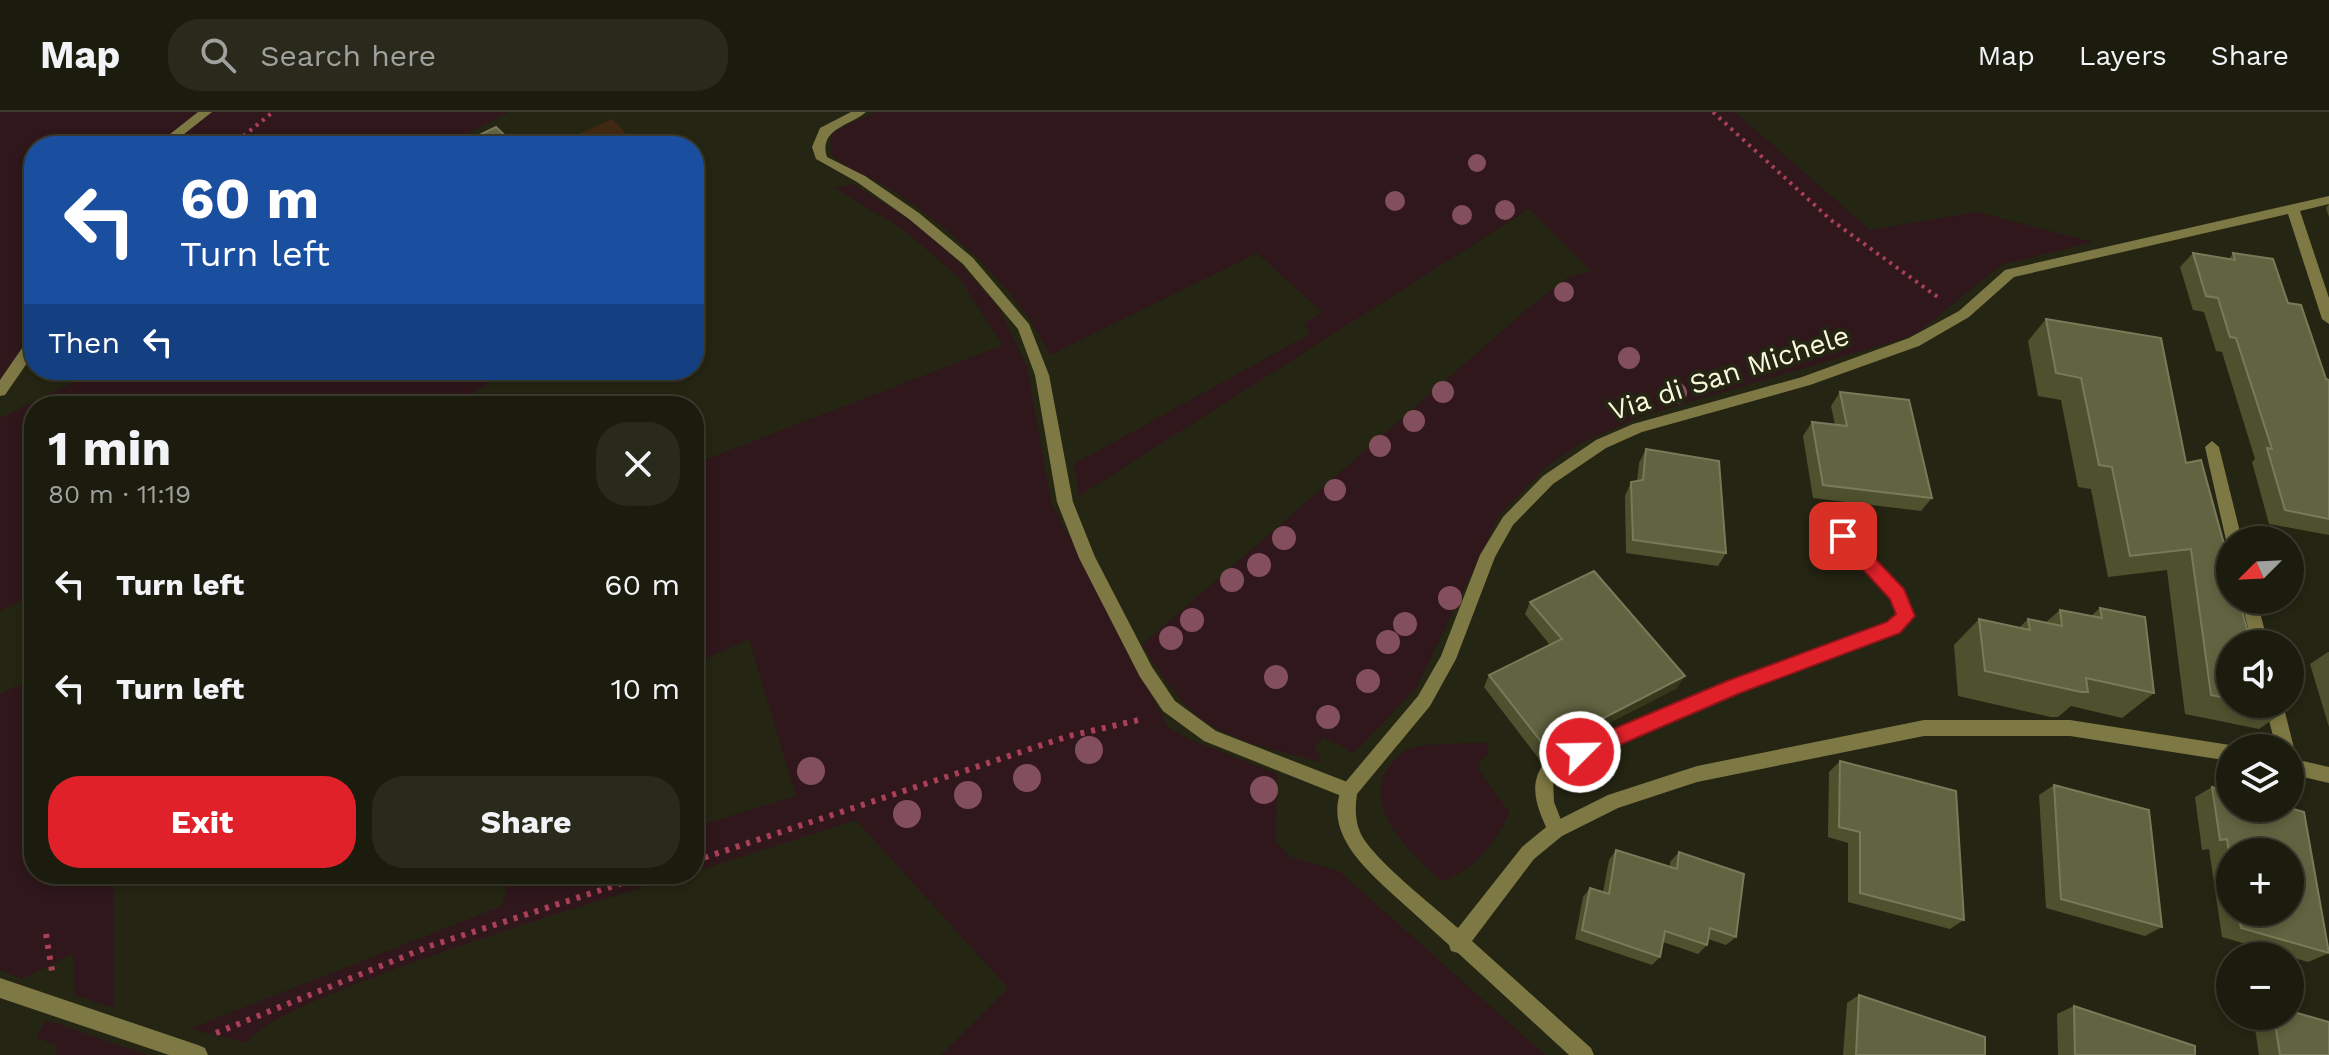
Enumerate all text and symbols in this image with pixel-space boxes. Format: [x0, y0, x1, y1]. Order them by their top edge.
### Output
search box [168, 19, 728, 91]
text: Map [40, 33, 120, 77]
icon: search [196, 33, 240, 77]
text: Search here [260, 38, 436, 73]
text: Map [1978, 39, 2035, 72]
text: Layers [2079, 39, 2167, 72]
text: Share [2211, 39, 2289, 72]
text: 60 m [180, 166, 319, 232]
icon: left [48, 168, 152, 272]
text: Turn left [180, 233, 330, 275]
street label: Via di San Michele [1605, 319, 1853, 427]
icon: left [136, 320, 180, 364]
text: Then [48, 325, 120, 360]
text: 1 min [48, 420, 171, 477]
button: close [596, 422, 680, 506]
text: 80 m · 11:19 [48, 479, 191, 509]
pin [1809, 502, 1877, 570]
icon: arrive [1821, 514, 1865, 558]
north arrow [2216, 526, 2304, 614]
map controls [2216, 526, 2304, 1030]
icon: left [48, 562, 92, 606]
text: Turn left [116, 567, 244, 602]
text: 60 m [604, 567, 680, 602]
button: sound [2216, 630, 2304, 718]
icon: left [48, 666, 92, 710]
text: Turn left [116, 671, 244, 706]
text: 10 m [611, 671, 680, 706]
position arrow [1538, 710, 1622, 794]
button: layers [2216, 734, 2304, 822]
button: Exit [48, 776, 356, 868]
button: Share [372, 776, 680, 868]
button: + [2216, 838, 2304, 926]
button: − [2216, 942, 2304, 1030]

